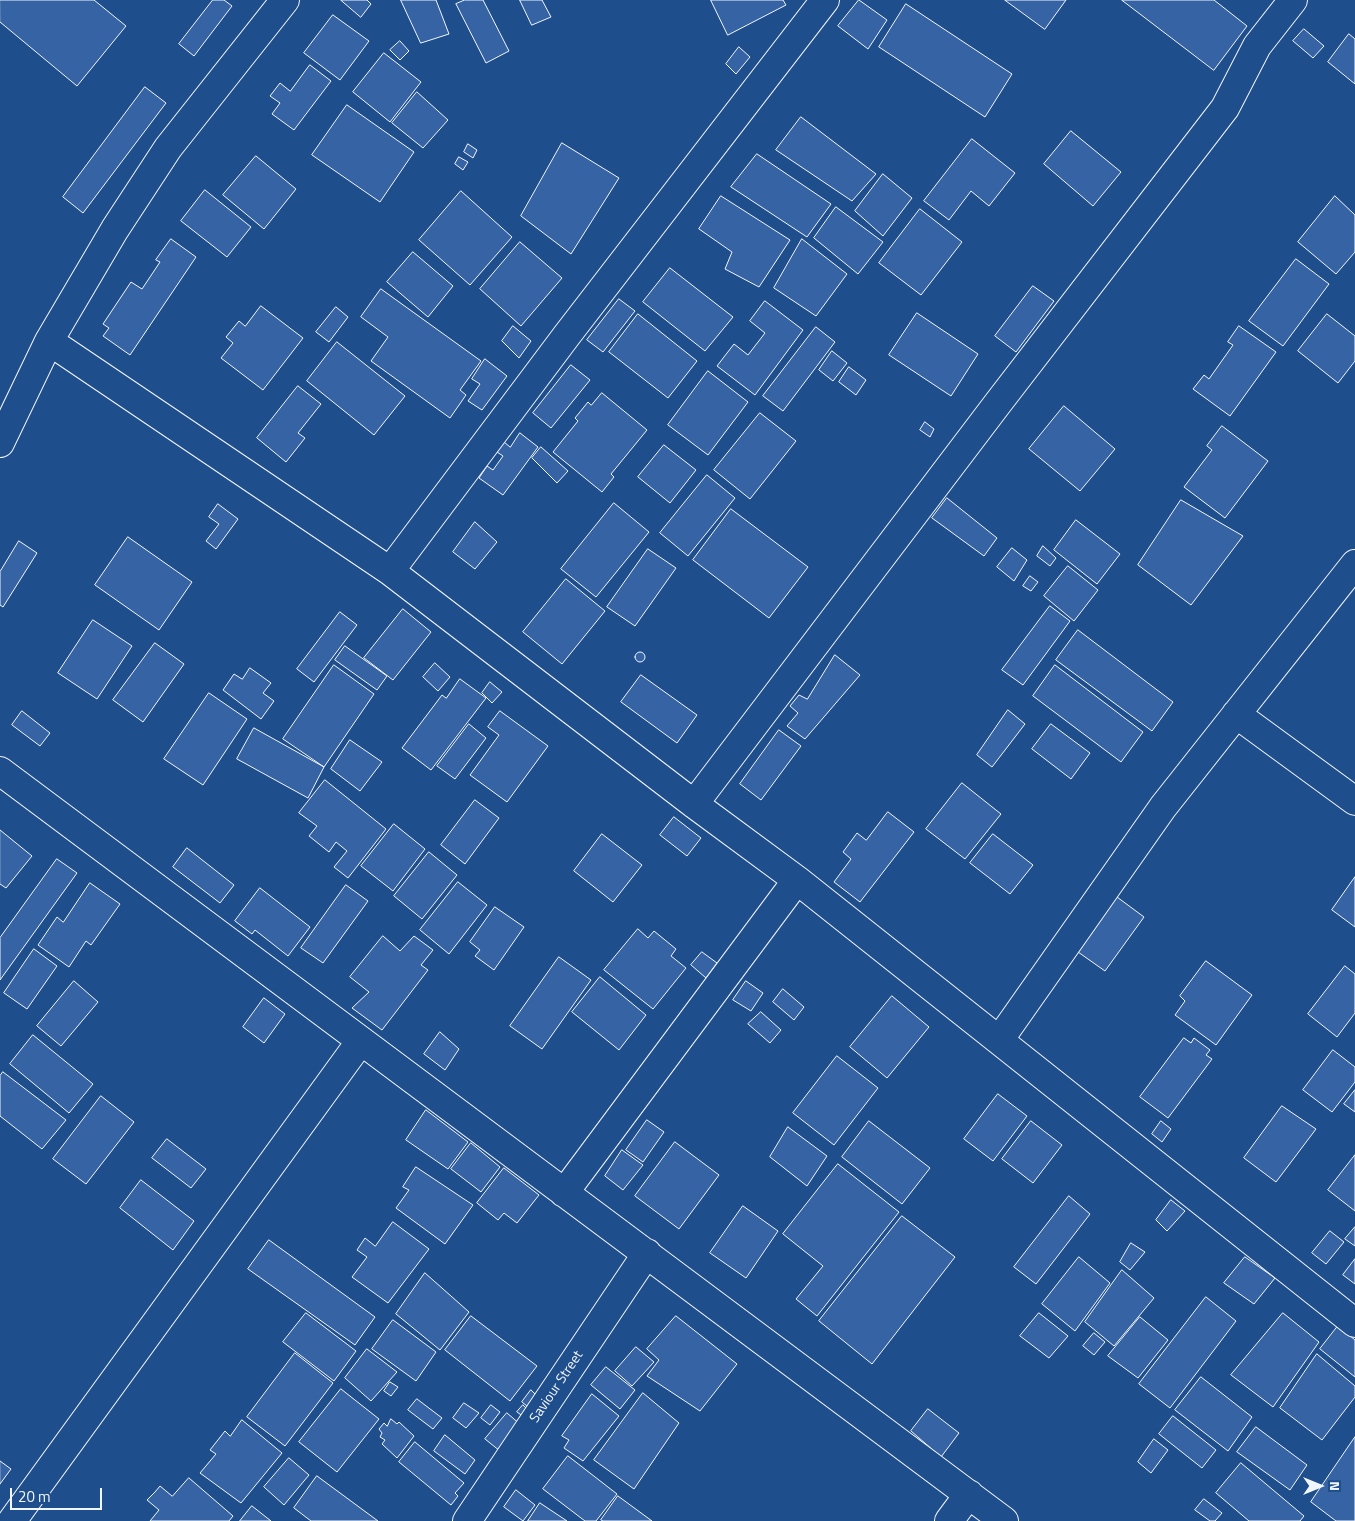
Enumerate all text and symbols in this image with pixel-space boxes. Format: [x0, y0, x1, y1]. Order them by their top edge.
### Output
street label: Saviour Street [527, 1348, 587, 1426]
north arrow [1295, 1461, 1345, 1511]
scale bar [12, 1478, 105, 1510]
text: N [1325, 1481, 1346, 1491]
text: 20 m [18, 1485, 51, 1508]

